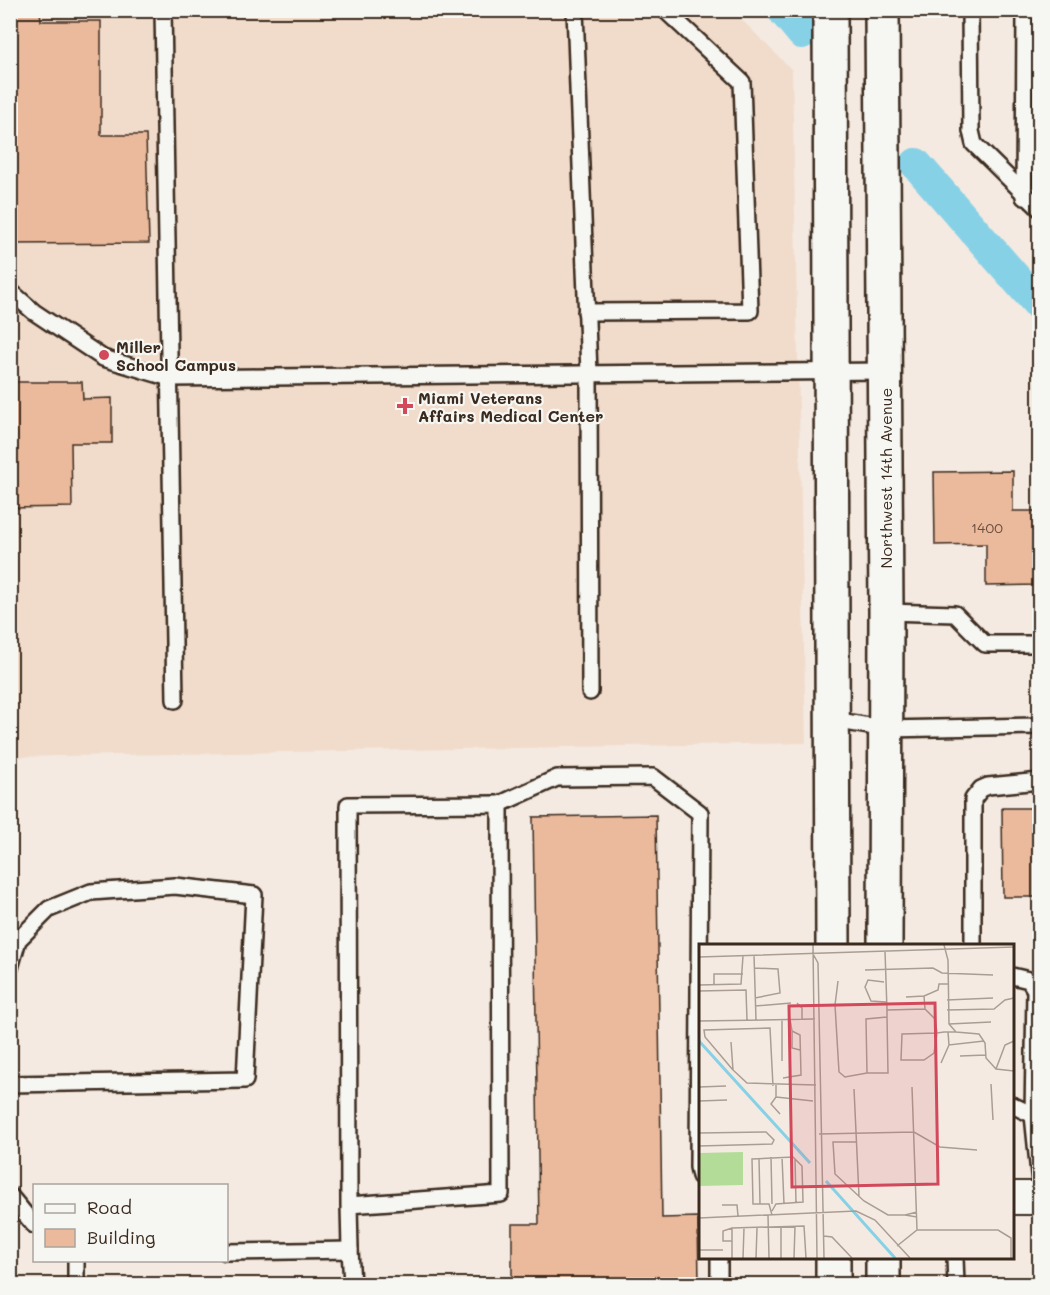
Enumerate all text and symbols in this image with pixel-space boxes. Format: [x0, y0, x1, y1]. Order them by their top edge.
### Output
place label: Miller School Campus [116, 336, 236, 375]
marker: Miller School Campus [97, 348, 111, 362]
place label: Miami Veterans Affairs Medical Center [418, 387, 603, 426]
street label: Northwest 14th Avenue [875, 388, 896, 568]
marker: Miami Veterans Affairs Medical Center [396, 397, 414, 415]
house number: 1400 [971, 518, 1003, 537]
inset map [699, 944, 1014, 1259]
legend [33, 1184, 228, 1262]
text: Road [87, 1195, 132, 1219]
text: Building [87, 1225, 155, 1249]

